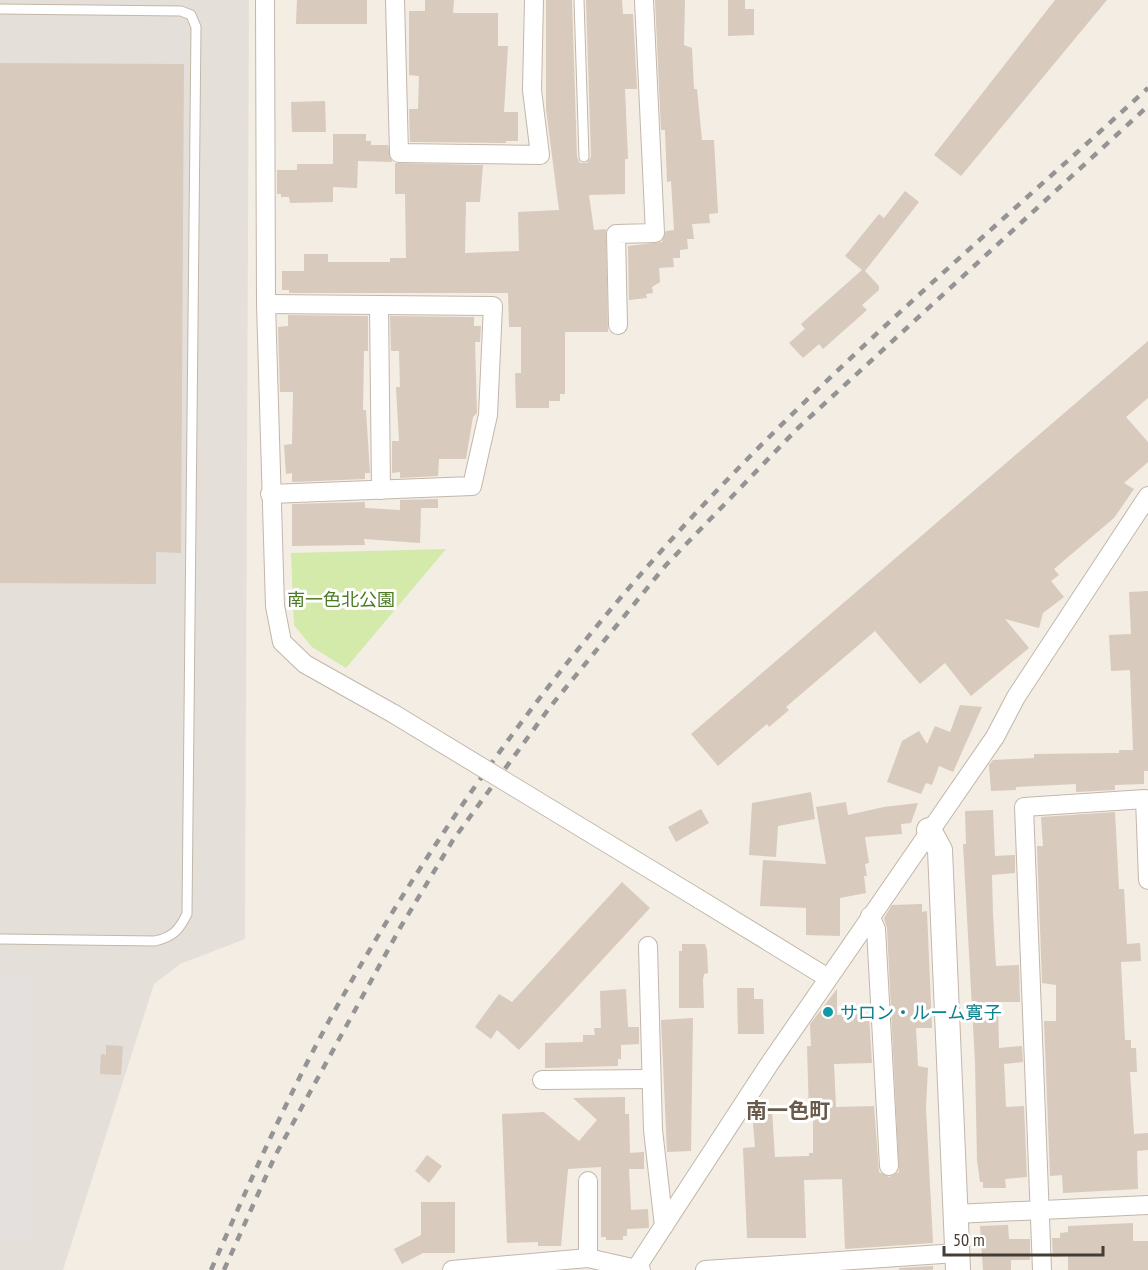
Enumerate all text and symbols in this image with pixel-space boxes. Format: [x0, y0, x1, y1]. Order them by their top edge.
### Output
park label: 南一色北公園 [287, 588, 395, 611]
place label: サロン・ルーム寛子 [840, 1001, 1001, 1024]
marker: サロン・ルーム寛子 [821, 1005, 835, 1019]
district label: 南一色町 [746, 1097, 830, 1124]
scale bar [944, 1219, 1103, 1257]
text: 50 m [953, 1228, 985, 1251]

